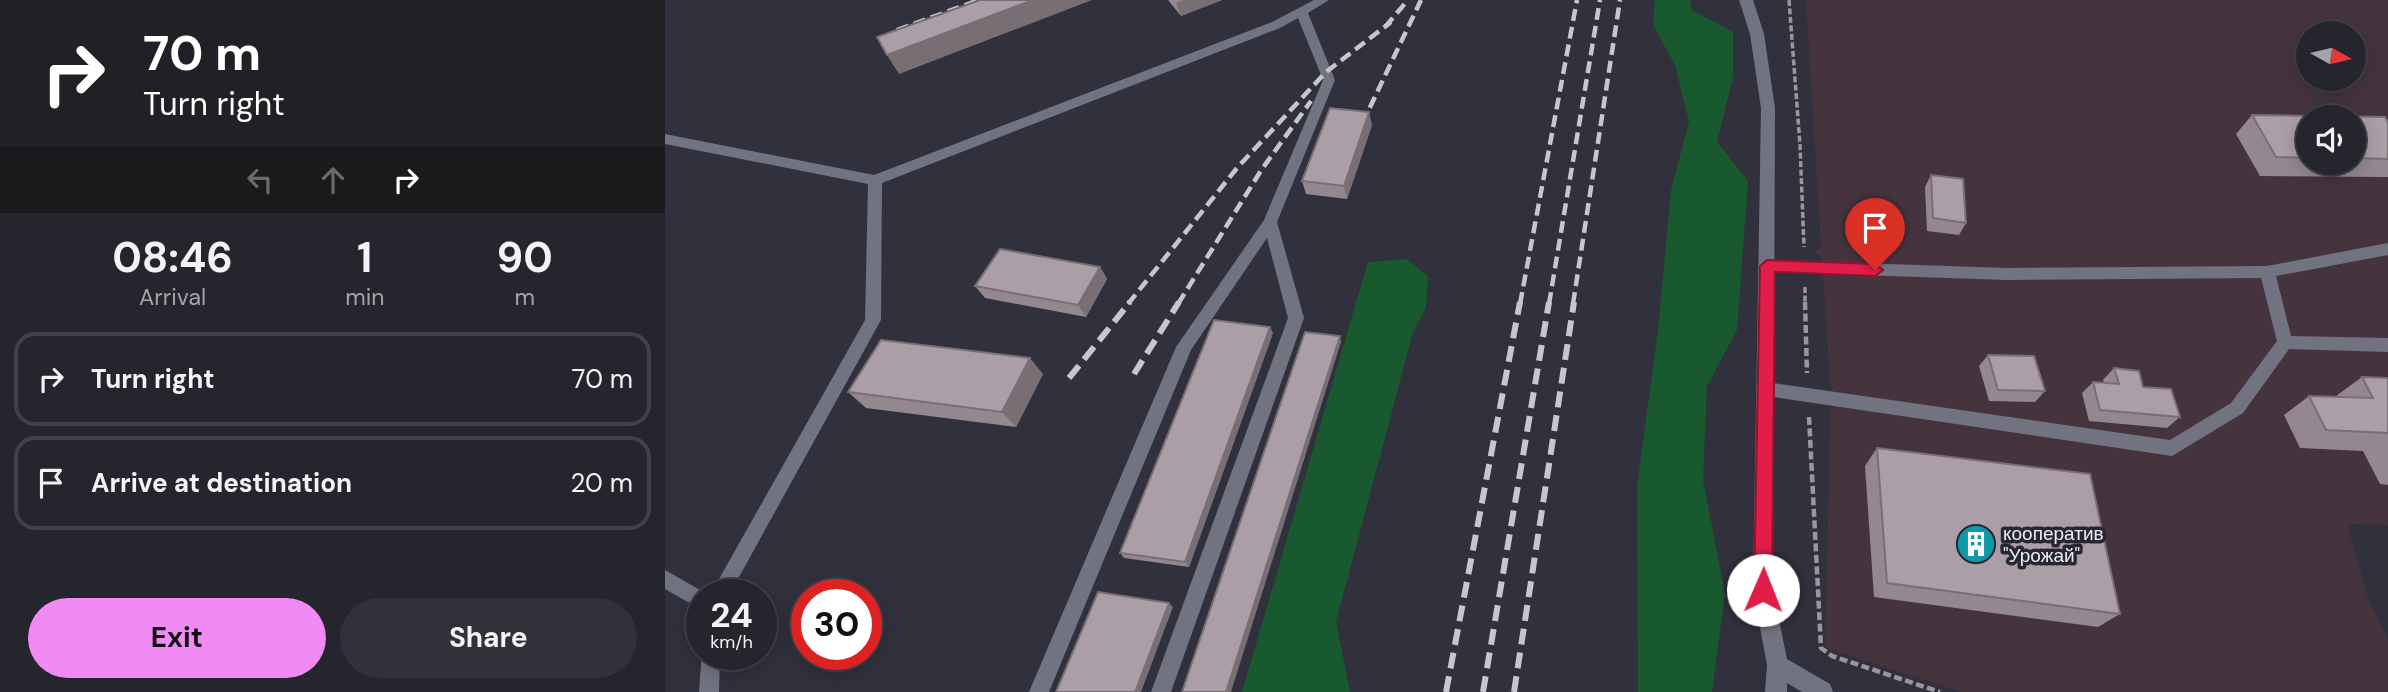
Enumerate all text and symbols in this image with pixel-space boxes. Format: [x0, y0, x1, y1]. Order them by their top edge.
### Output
text: 70 m [143, 21, 261, 85]
north arrow [2296, 21, 2366, 91]
map controls [2296, 21, 2366, 175]
icon: right [28, 28, 119, 119]
text: Turn right [143, 83, 285, 125]
button: sound [2296, 105, 2366, 175]
icon: left [241, 161, 279, 199]
icon: ahead [314, 161, 352, 199]
icon: right [387, 161, 425, 199]
pin [1845, 198, 1905, 270]
icon: arrive [1856, 209, 1894, 247]
text: 08:46 [112, 230, 233, 285]
text: 1 [357, 230, 372, 285]
text: 90 [497, 230, 553, 285]
text: Arrival [139, 282, 206, 312]
text: min [345, 282, 384, 312]
text: m [514, 282, 535, 312]
icon: right [32, 360, 70, 398]
text: Turn right [91, 362, 215, 396]
text: 70 m [572, 362, 633, 396]
icon: arrive [32, 464, 70, 502]
text: Arrive at destination [91, 466, 352, 500]
text: 20 m [570, 466, 633, 500]
place label: кооператив "Урожай" [2003, 521, 2104, 568]
building icon: кооператив "Урожай" [1955, 523, 1997, 565]
position arrow [1726, 553, 1800, 627]
speed limit sign: 30 [791, 579, 882, 670]
text: 24 [710, 592, 753, 638]
button: Exit [28, 598, 326, 678]
button: Share [340, 598, 637, 678]
text: km/h [710, 630, 753, 654]

